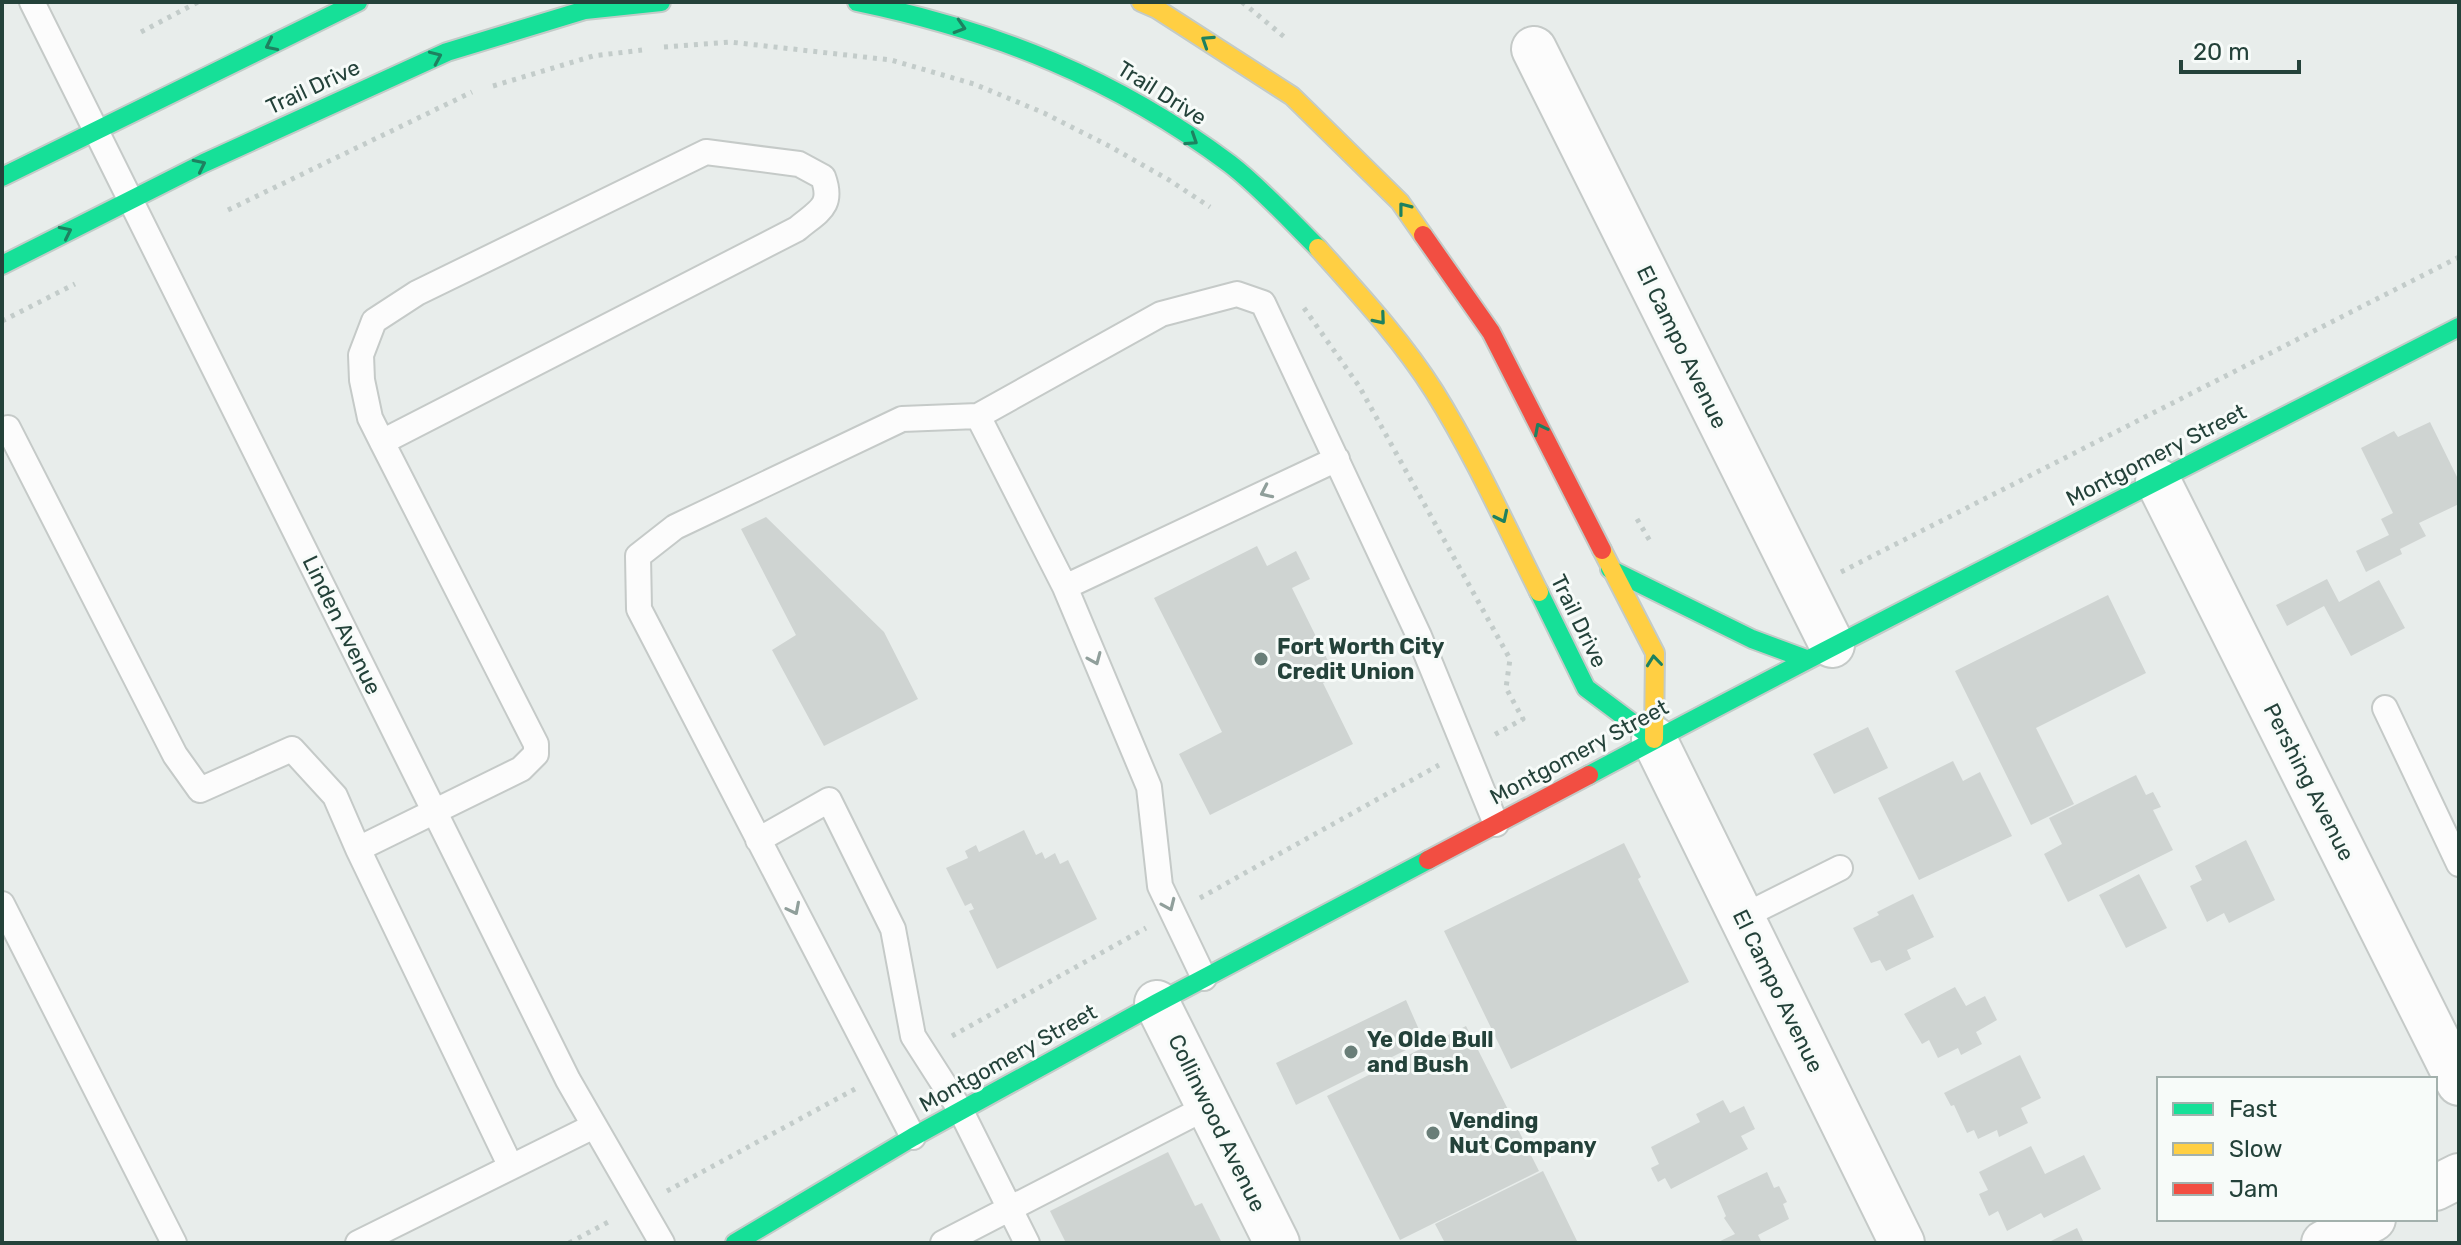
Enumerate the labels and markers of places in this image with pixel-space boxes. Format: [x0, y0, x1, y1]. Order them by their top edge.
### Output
place label: Fort Worth City Credit Union [1277, 633, 1444, 685]
marker: Fort Worth City Credit Union [1252, 650, 1270, 668]
place label: Ye Olde Bull and Bush [1367, 1026, 1494, 1078]
marker: Ye Olde Bull and Bush [1342, 1043, 1360, 1061]
place label: Vending Nut Company [1449, 1107, 1597, 1159]
marker: Vending Nut Company [1424, 1124, 1442, 1142]

